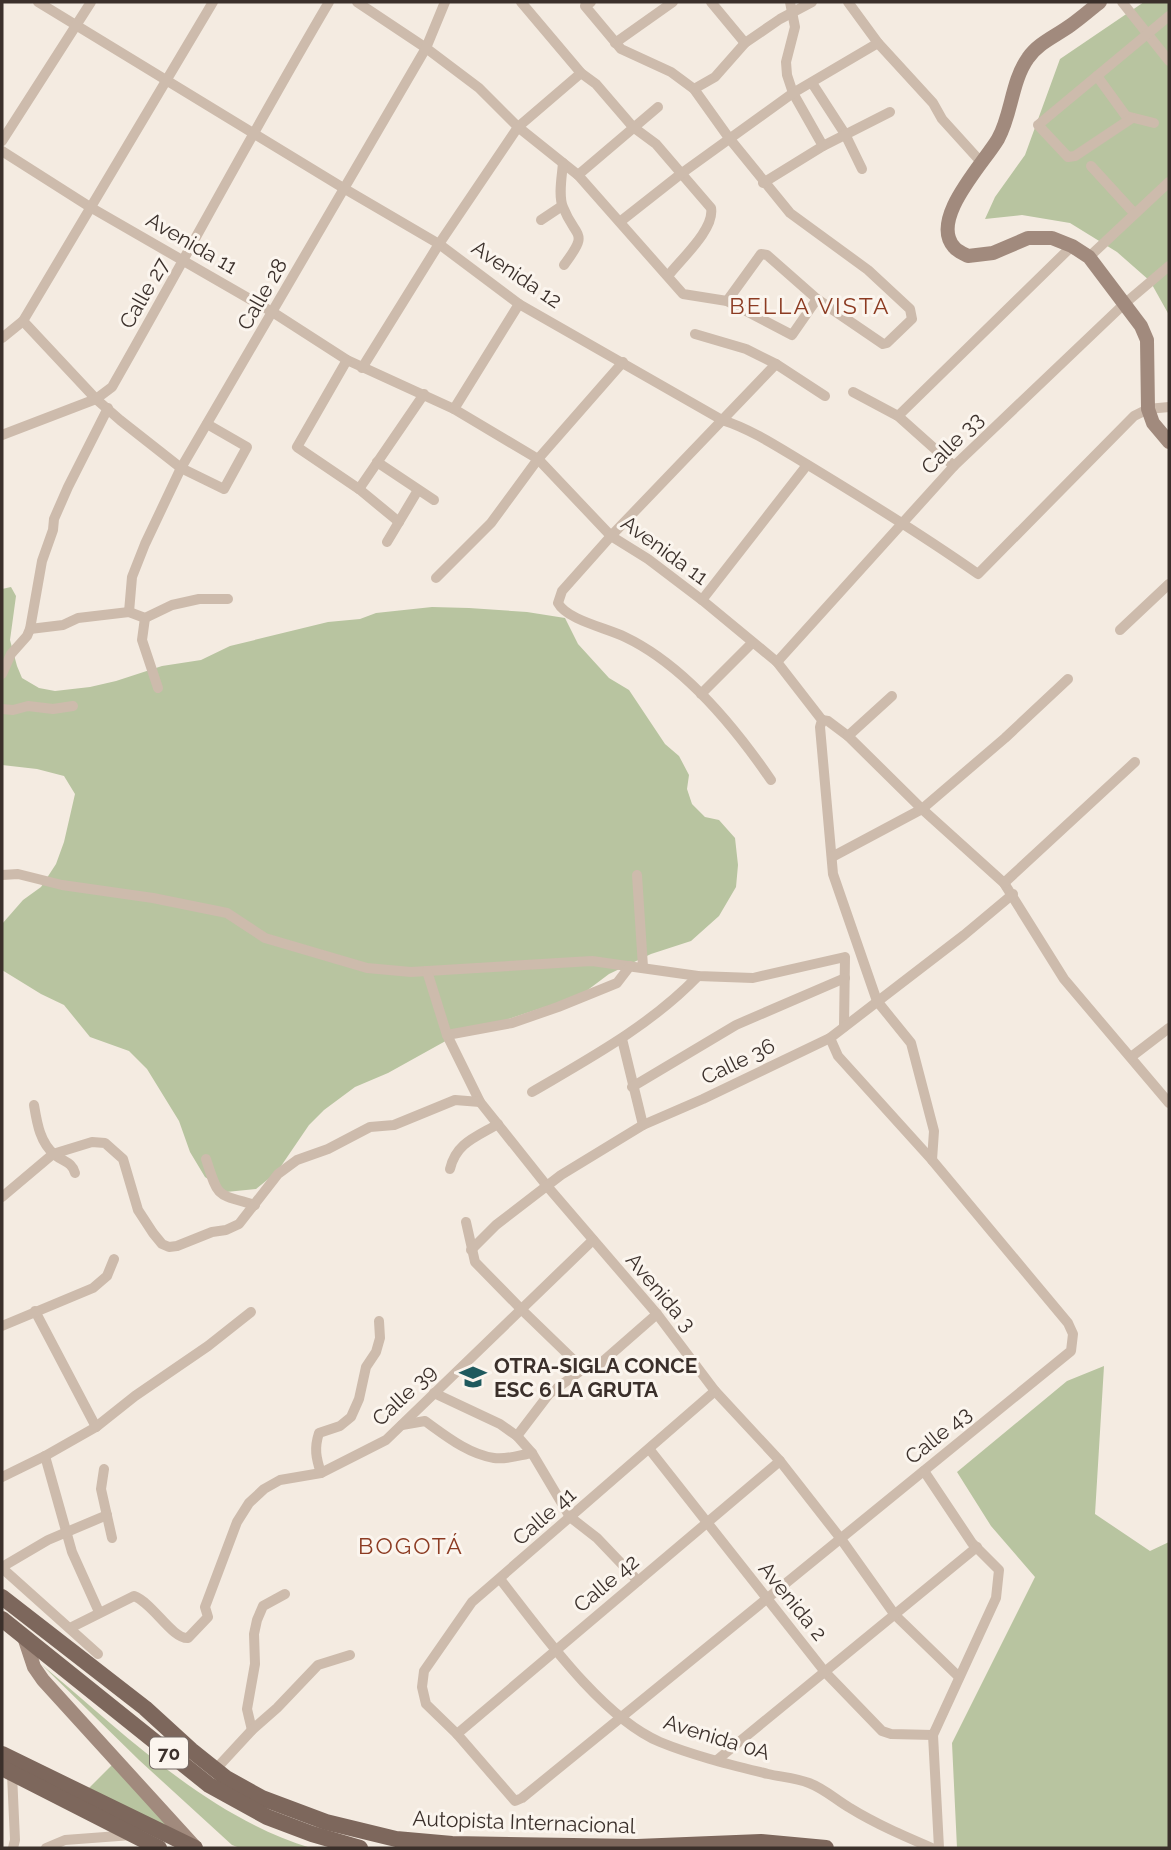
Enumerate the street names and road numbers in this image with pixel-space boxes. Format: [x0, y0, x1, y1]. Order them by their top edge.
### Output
street label: Avenida 11 [142, 207, 242, 279]
street label: Avenida 12 [467, 235, 567, 313]
street label: Calle 27 [114, 253, 174, 333]
street label: Calle 28 [232, 254, 292, 334]
street label: Calle 33 [916, 407, 988, 479]
street label: Avenida 11 [617, 510, 713, 590]
street label: Calle 36 [697, 1032, 779, 1090]
street label: Avenida 3 [621, 1248, 701, 1336]
street label: Calle 39 [367, 1359, 441, 1431]
street label: Calle 43 [900, 1401, 976, 1469]
street label: Calle 41 [507, 1482, 581, 1550]
street label: Calle 42 [568, 1549, 644, 1617]
street label: Avenida 2 [754, 1556, 832, 1646]
street label: Avenida 0A [661, 1709, 773, 1765]
road number: 70 [150, 1737, 188, 1768]
street label: Autopista Internacional [412, 1806, 636, 1838]

